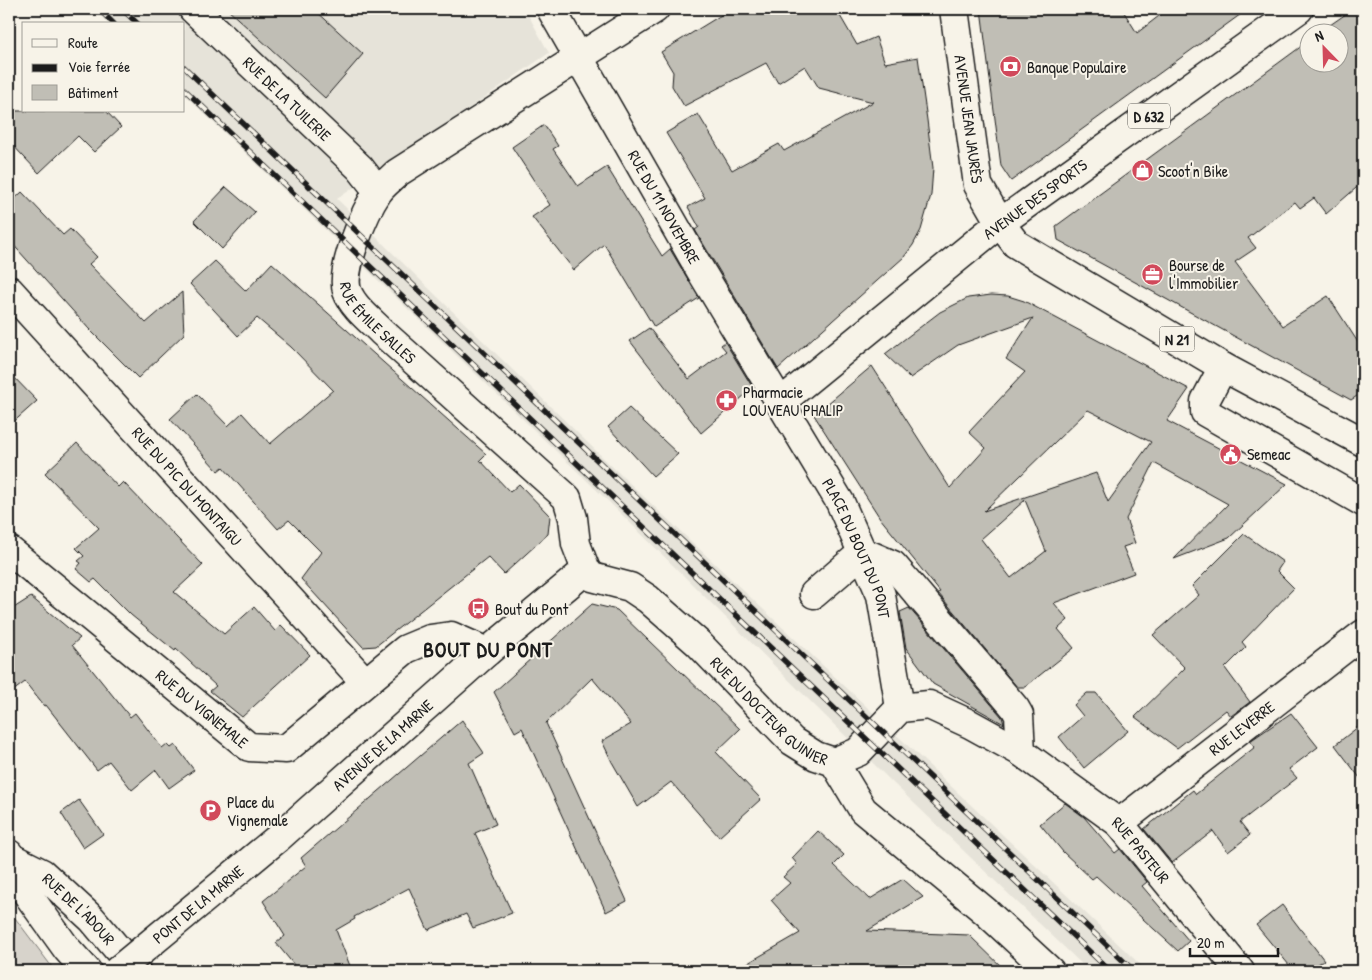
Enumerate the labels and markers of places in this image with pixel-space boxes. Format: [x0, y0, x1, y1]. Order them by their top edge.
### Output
bank icon: Banque Populaire [999, 55, 1023, 79]
place label: Banque Populaire [1027, 56, 1127, 78]
shop icon: Scoot'n Bike [1130, 159, 1154, 183]
place label: Scoot'n Bike [1158, 160, 1229, 182]
place label: Bourse de l'Immobilier [1169, 254, 1238, 294]
office icon: Bourse de l'Immobilier [1141, 262, 1165, 286]
place label: Pharmacie LOUVEAU PHALIP [743, 381, 843, 421]
pharmacy icon: Pharmacie LOUVEAU PHALIP [715, 389, 739, 413]
public building icon: Semeac [1219, 442, 1243, 466]
place label: Semeac [1247, 443, 1291, 465]
bus stop icon: Bout du Pont [467, 597, 491, 621]
place label: Bout du Pont [495, 598, 569, 620]
place label: Place du Vignemale [227, 791, 289, 831]
parking icon: Place du Vignemale [199, 799, 223, 823]

